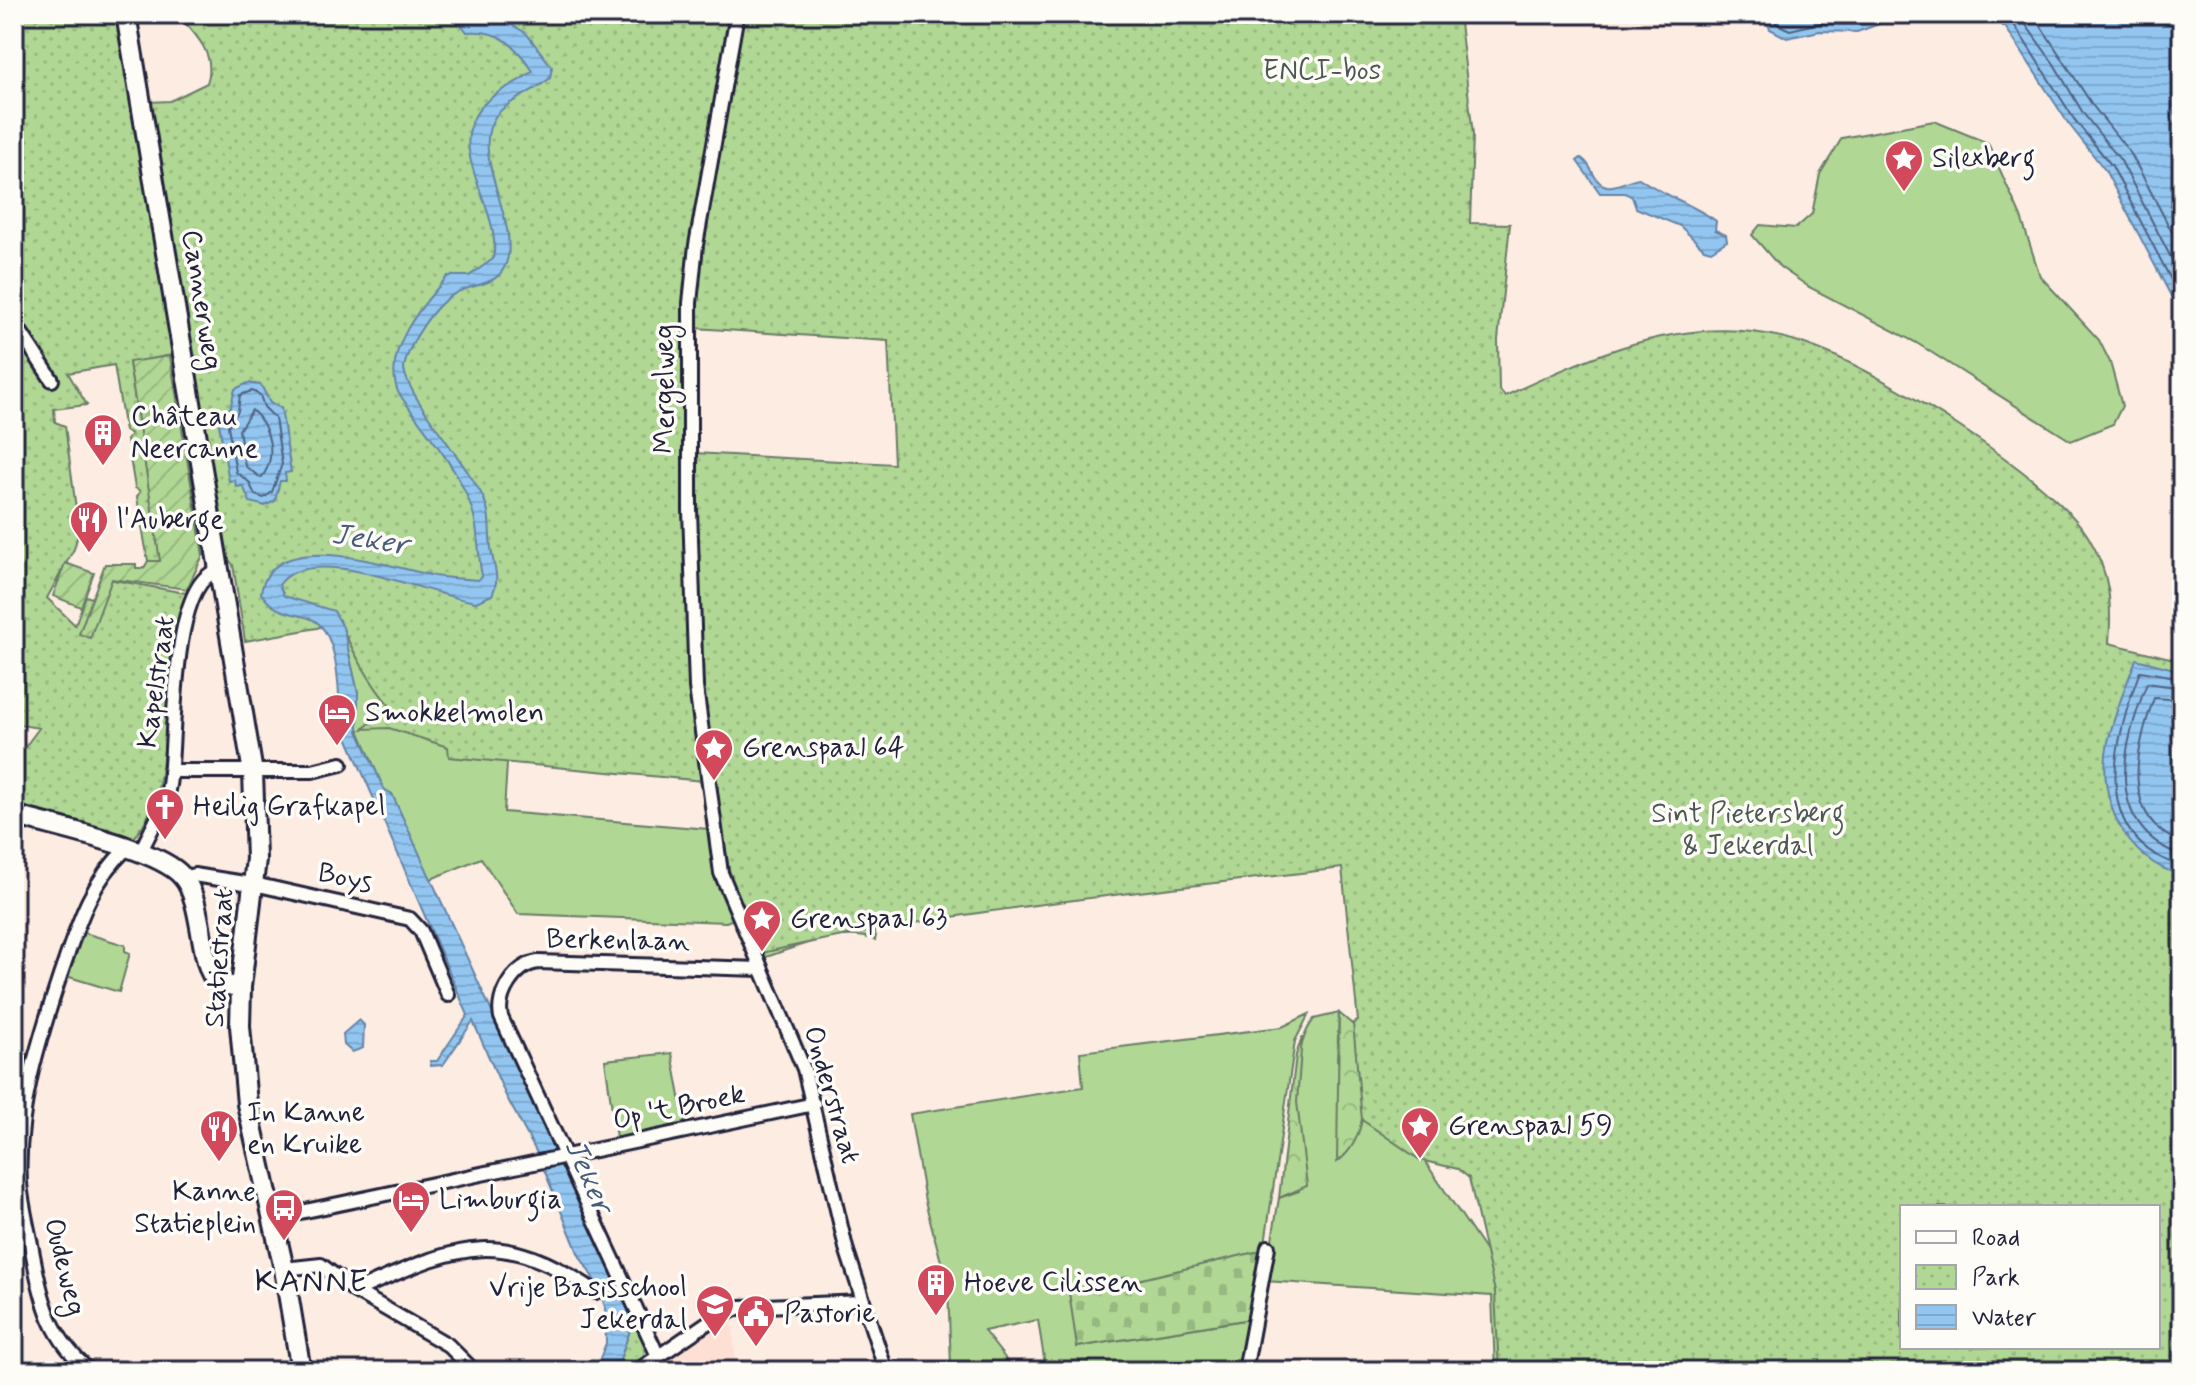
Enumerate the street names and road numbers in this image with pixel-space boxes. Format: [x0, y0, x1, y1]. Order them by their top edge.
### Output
street label: Cannerweg [170, 227, 230, 373]
street label: Mergelweg [647, 324, 686, 454]
street label: Kapelstraat [129, 613, 185, 751]
street label: Boys [314, 855, 376, 903]
street label: Statiestraat [197, 887, 243, 1029]
street label: Berkenlaan [546, 921, 690, 961]
street label: Onderstraat [794, 1022, 868, 1168]
street label: Op 't Broek [610, 1076, 748, 1140]
street label: Oudeweg [32, 1214, 94, 1320]

